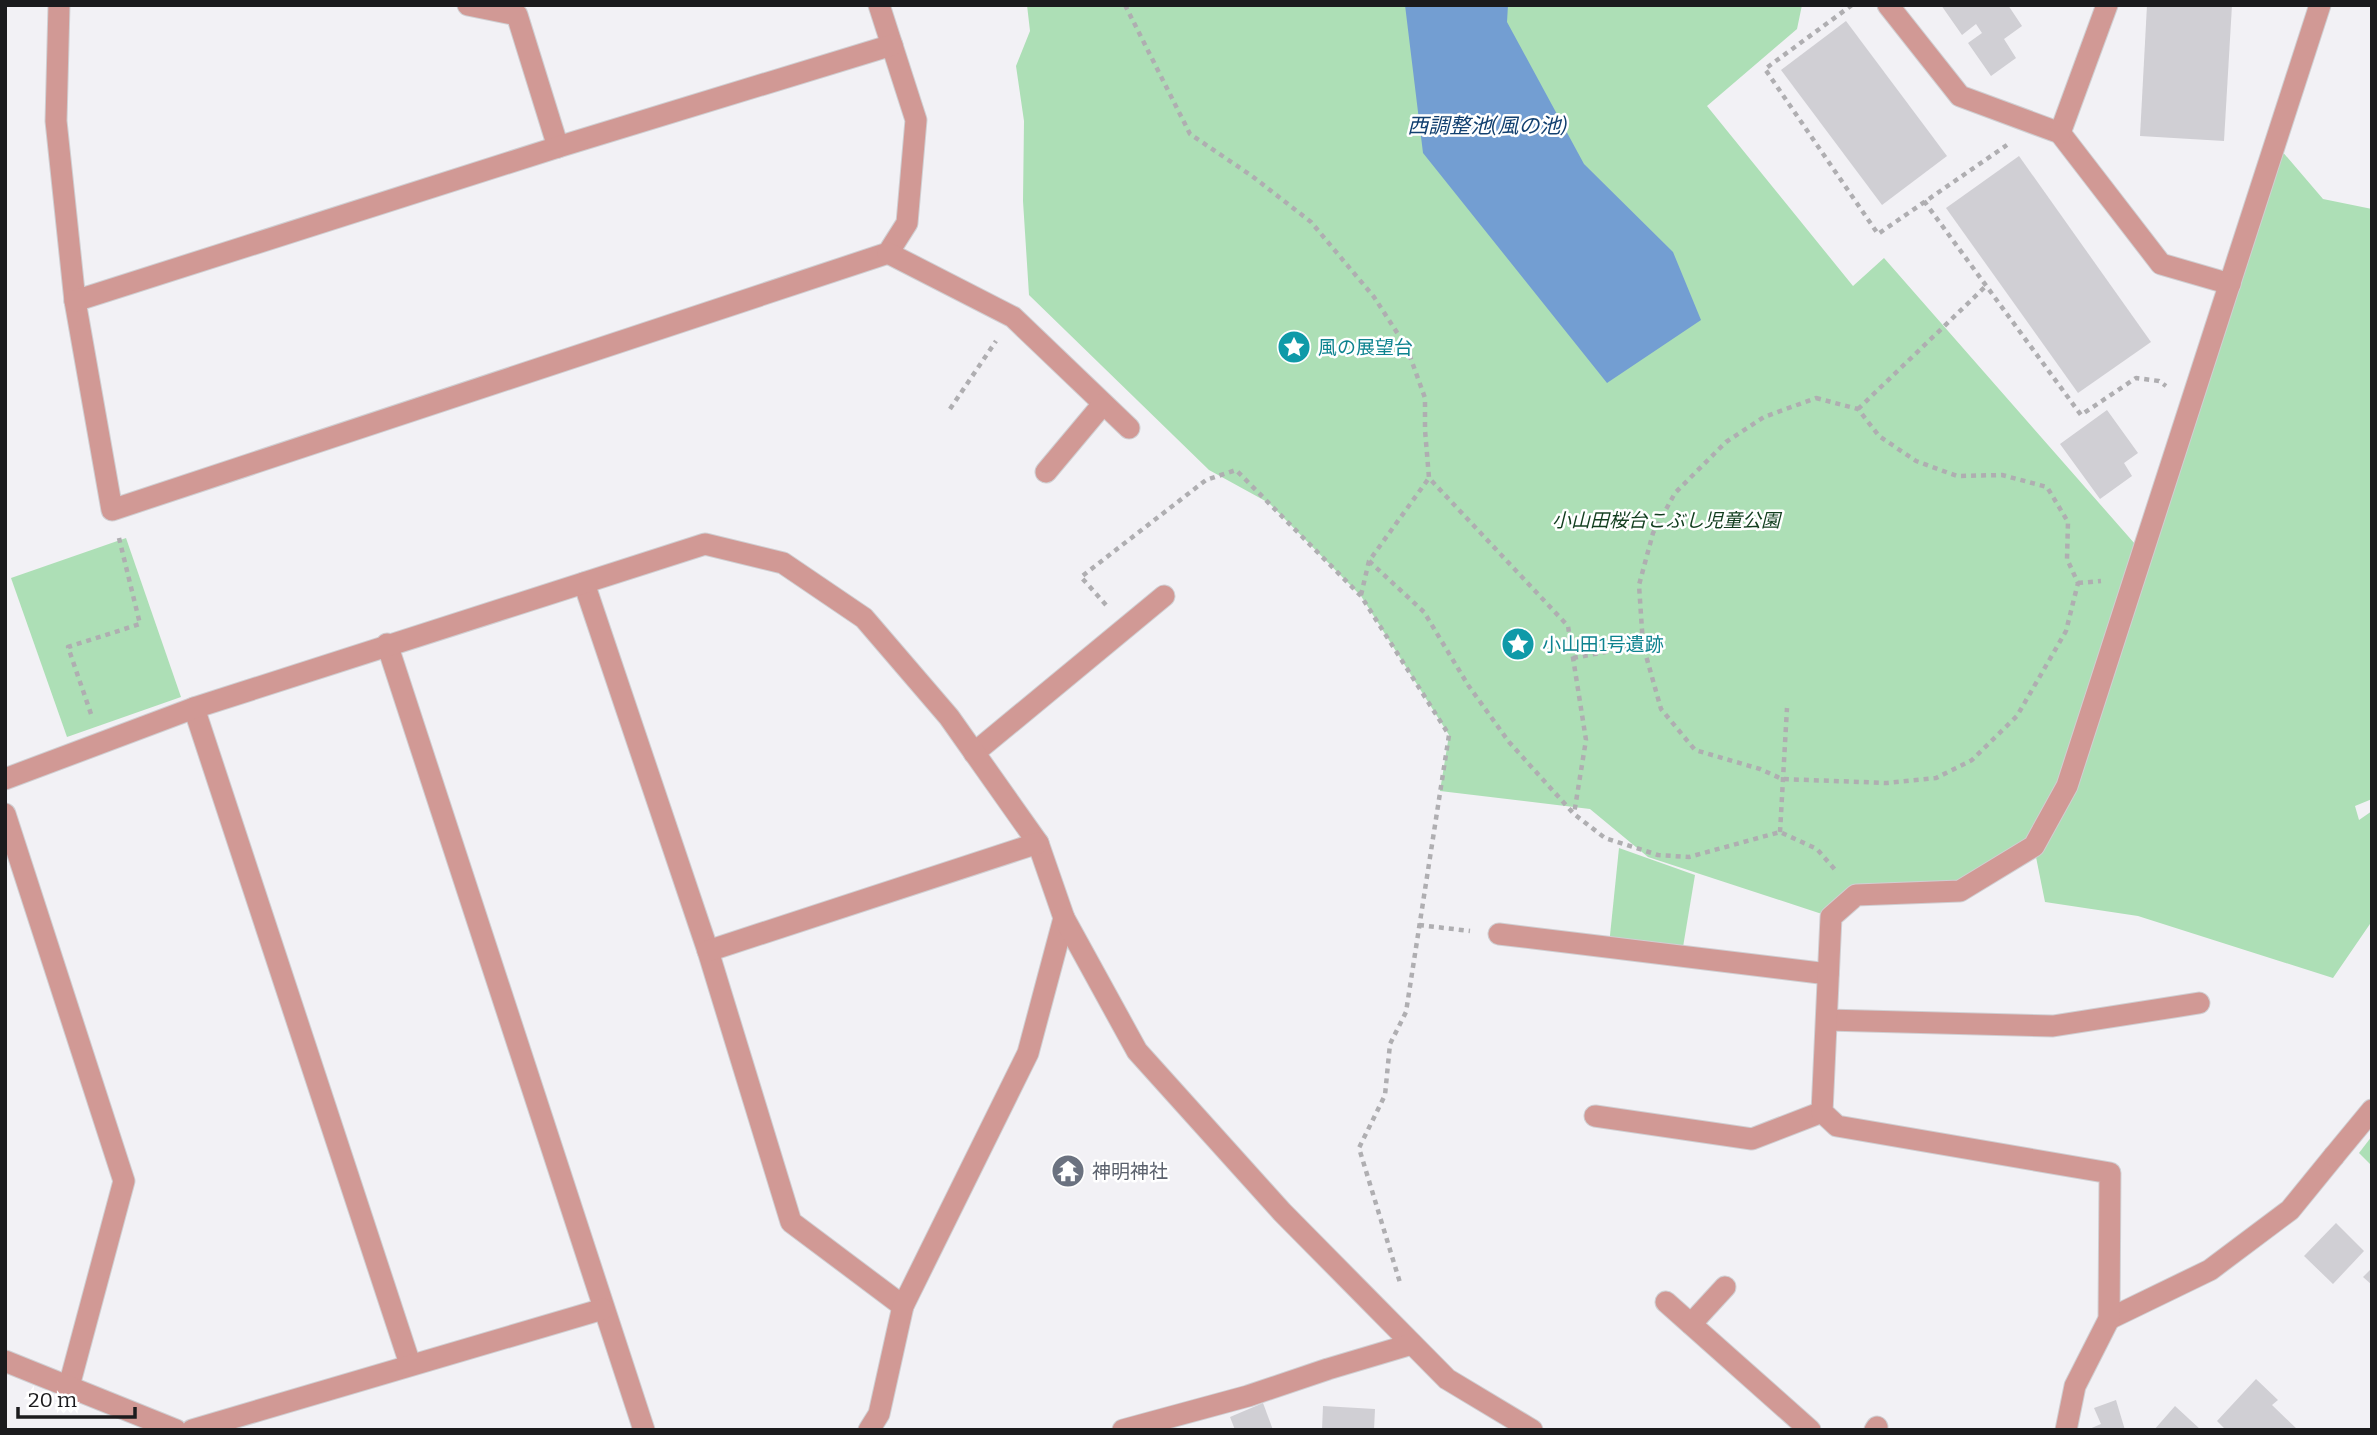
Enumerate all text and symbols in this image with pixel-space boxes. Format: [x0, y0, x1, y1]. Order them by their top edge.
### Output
water label: 西調整池(風の池) [1407, 113, 1567, 139]
place icon: 風の展望台 [1275, 328, 1313, 366]
place label: 風の展望台 [1318, 336, 1413, 359]
park label: 小山田桜台こぶし児童公園 [1552, 509, 1783, 532]
place icon: 小山田1号遺跡 [1499, 625, 1537, 663]
place label: 小山田1号遺跡 [1542, 633, 1664, 656]
temple icon: 神明神社 [1049, 1152, 1087, 1190]
place label: 神明神社 [1092, 1160, 1168, 1183]
scale bar [18, 1376, 135, 1420]
text: 20 m [28, 1387, 77, 1413]

